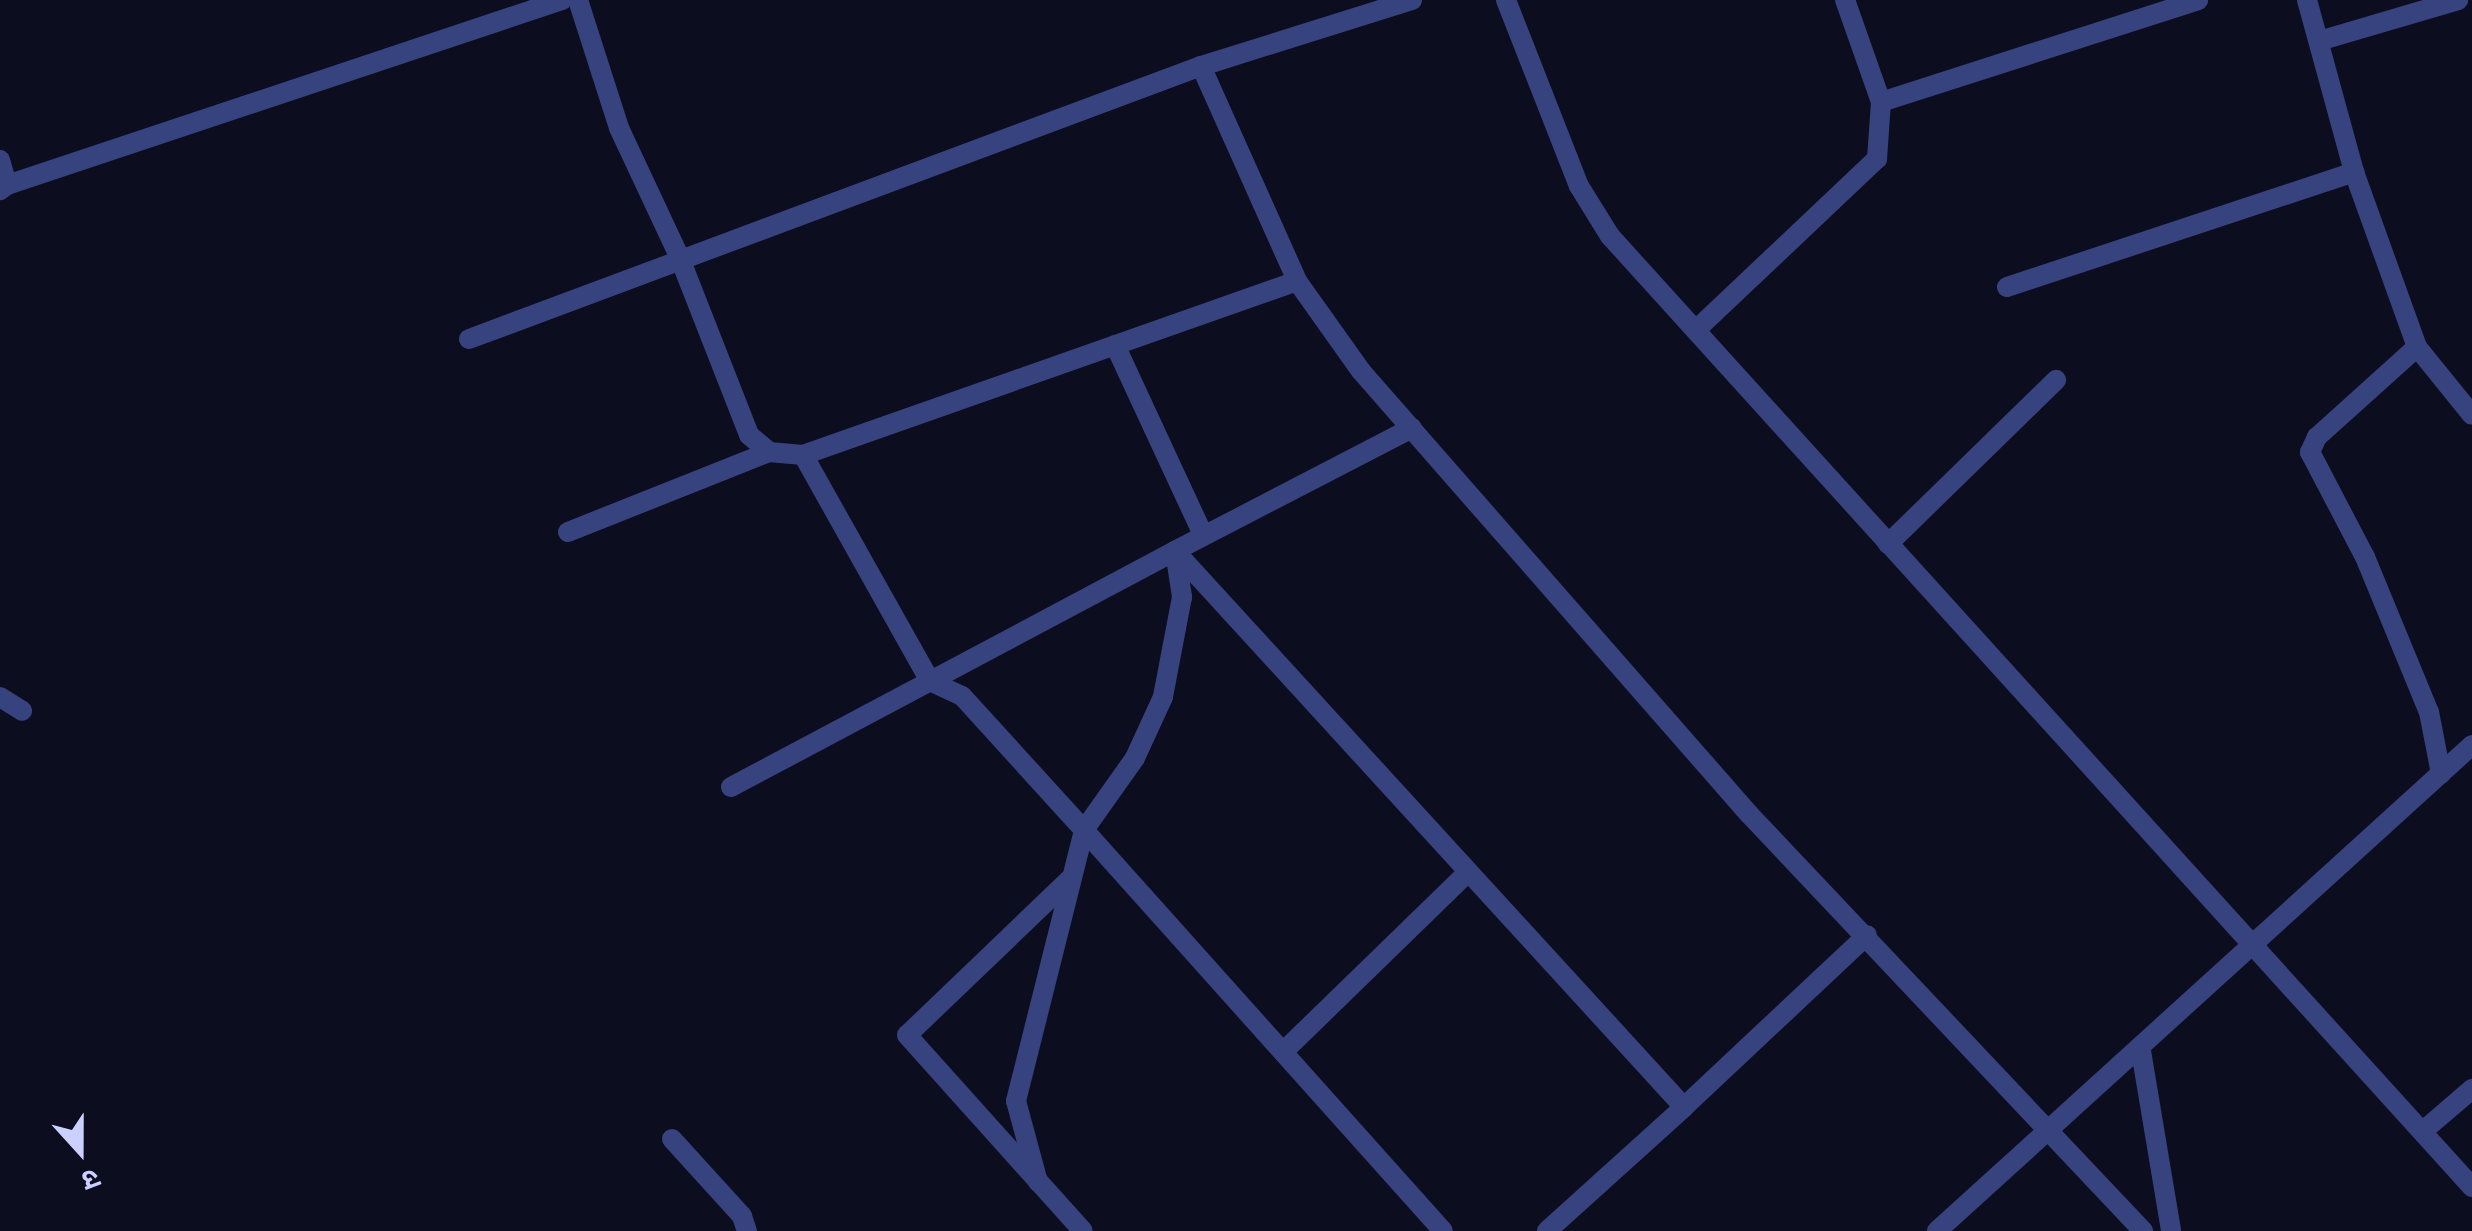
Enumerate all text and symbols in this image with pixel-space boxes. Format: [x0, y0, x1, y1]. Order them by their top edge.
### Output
north arrow [30, 1101, 130, 1201]
text: उ [77, 1161, 105, 1198]

